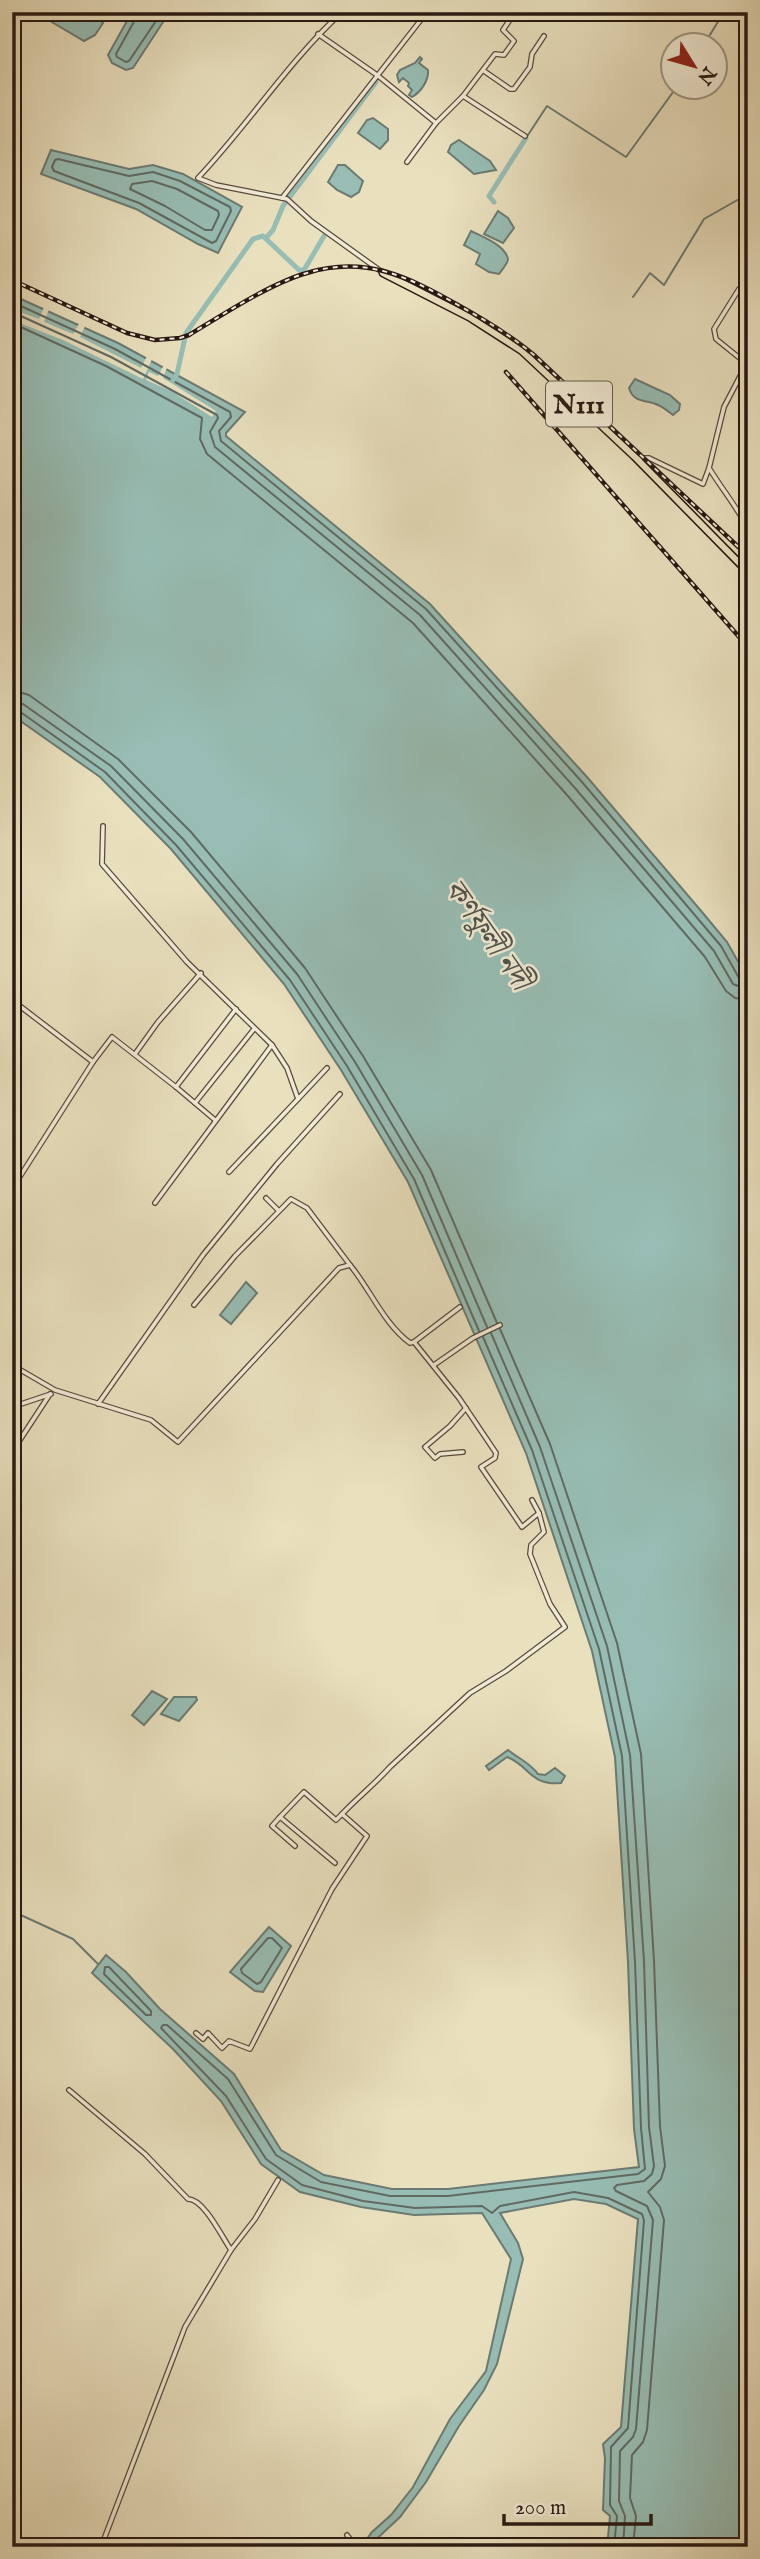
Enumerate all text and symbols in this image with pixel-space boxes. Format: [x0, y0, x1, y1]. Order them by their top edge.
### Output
north arrow [658, 32, 728, 102]
text: N [691, 60, 721, 89]
road number: N111 [546, 382, 612, 426]
water label: কর্ণফুলী নদী [434, 872, 541, 1001]
scale bar [504, 2482, 652, 2526]
text: 200 m [515, 2495, 566, 2522]

